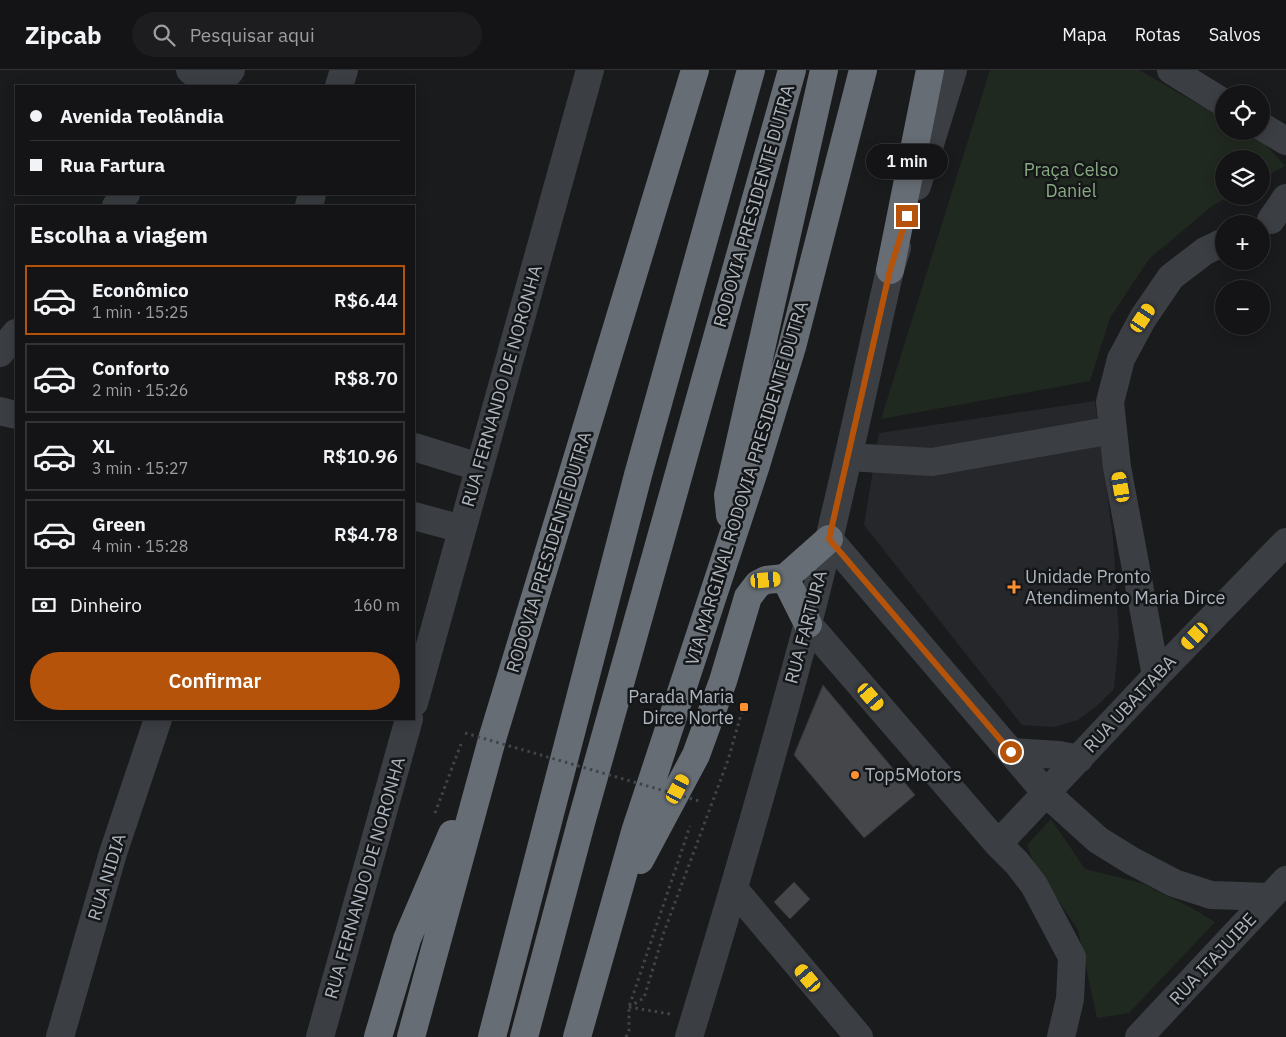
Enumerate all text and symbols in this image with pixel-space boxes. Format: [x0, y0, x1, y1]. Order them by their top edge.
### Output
search box [132, 12, 482, 57]
text: Zipcab [25, 19, 102, 51]
icon: search [150, 21, 178, 49]
text: Pesquisar aqui [190, 23, 315, 47]
text: Mapa [1062, 23, 1107, 46]
text: Rotas [1135, 23, 1181, 46]
text: Salvos [1209, 23, 1261, 46]
street label: RODOVIA PRESIDENTE DUTRA [708, 82, 799, 330]
map controls [1215, 85, 1270, 335]
button: locate [1215, 85, 1270, 140]
text: Avenida Teolândia [60, 104, 224, 128]
callout: 1 min [866, 144, 948, 178]
button: layers [1215, 150, 1270, 205]
text: 1 min [886, 151, 928, 171]
text: Rua Fartura [60, 153, 165, 177]
park label: Praça Celso Daniel [1024, 158, 1118, 202]
route end [896, 205, 918, 227]
button: + [1215, 215, 1270, 270]
text: Escolha a viagem [30, 220, 208, 249]
street label: RUA FERNANDO DE NORONHA [456, 262, 547, 509]
icon: car [32, 278, 77, 323]
text: Econômico [92, 278, 189, 302]
button: − [1215, 280, 1270, 335]
text: R$6.44 [334, 288, 398, 312]
street label: VIA MARGINAL RODOVIA PRESIDENTE DUTRA [680, 297, 813, 668]
car [1128, 301, 1157, 335]
text: 1 min · 15:25 [92, 302, 188, 322]
icon: car [32, 356, 77, 401]
text: Conforto [92, 356, 170, 380]
text: R$8.70 [334, 366, 398, 390]
text: 2 min · 15:26 [92, 380, 188, 400]
street label: RODOVIA PRESIDENTE DUTRA [501, 428, 596, 675]
icon: car [32, 434, 77, 479]
text: XL [92, 434, 115, 458]
text: R$10.96 [323, 444, 398, 468]
text: 3 min · 15:27 [92, 458, 188, 478]
car [1111, 471, 1130, 503]
icon: car [32, 512, 77, 557]
text: Green [92, 512, 146, 536]
text: R$4.78 [334, 522, 398, 546]
text: 4 min · 15:28 [92, 536, 188, 556]
place label: Unidade Pronto Atendimento Maria Dirce [1025, 565, 1225, 609]
street label: RUA FARTURA [779, 567, 832, 686]
car [750, 571, 781, 589]
marker: Unidade Pronto Atendimento Maria Dirce [1007, 580, 1021, 594]
icon: cash [30, 591, 58, 619]
text: Dinheiro [70, 593, 142, 617]
text: 160 m [353, 595, 400, 615]
car [1179, 620, 1210, 652]
street label: RUA UBAITABA [1079, 650, 1181, 757]
button: Confirmar [30, 652, 400, 710]
car [855, 681, 886, 713]
place label: Parada Maria Dirce Norte [628, 685, 734, 729]
marker: Parada Maria Dirce Norte [738, 701, 750, 713]
route start [1000, 741, 1022, 763]
street label: RUA FERNANDO DE NORONHA [319, 754, 410, 1001]
place label: Top5Motors [865, 763, 962, 786]
marker: Top5Motors [849, 769, 861, 781]
car [664, 772, 691, 806]
street label: RUA NIDIA [82, 830, 131, 923]
street label: RUA ITAJUIBE [1164, 908, 1261, 1010]
car [792, 962, 823, 994]

